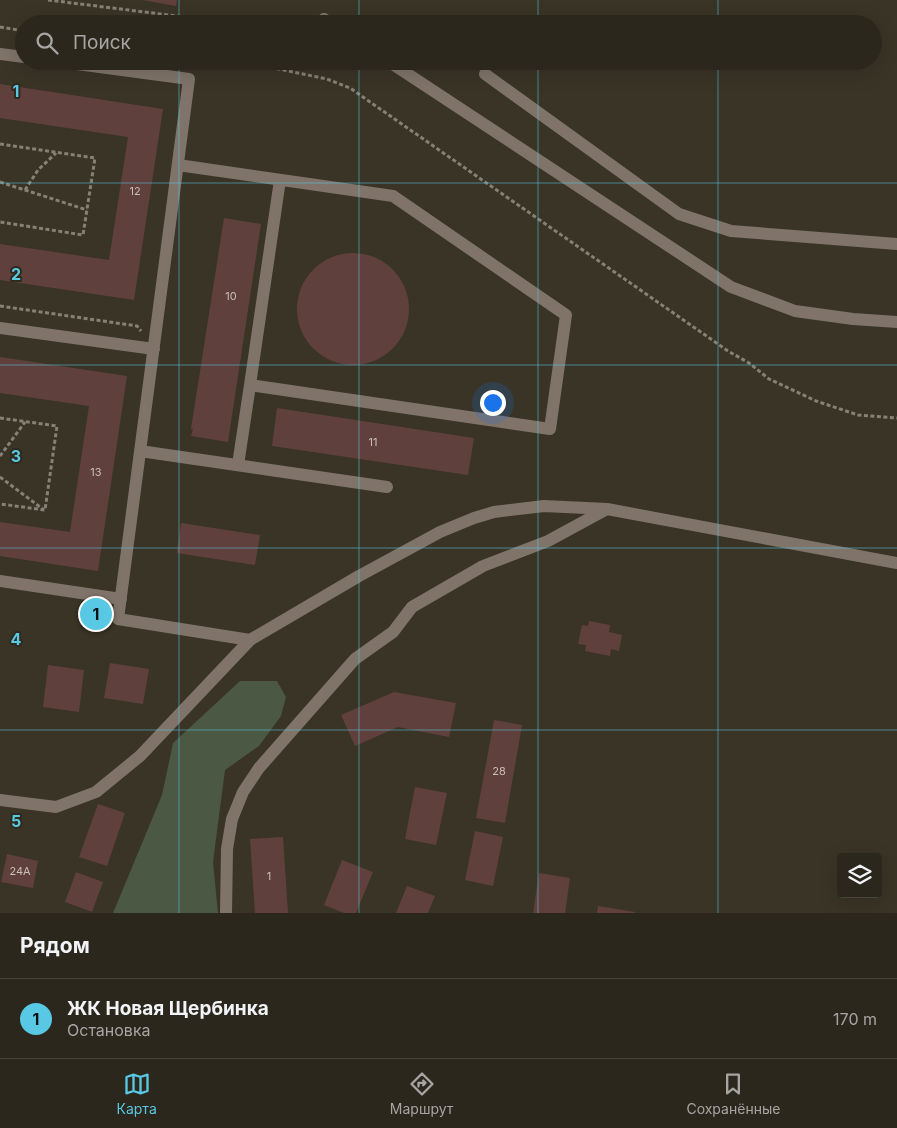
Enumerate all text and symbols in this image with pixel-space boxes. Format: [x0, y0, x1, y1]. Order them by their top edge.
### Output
search box [15, 15, 882, 70]
icon: search [33, 29, 61, 57]
text: Поиск [73, 31, 131, 54]
text: 1 [13, 81, 19, 101]
house number: 12 [129, 184, 141, 198]
text: 2 [11, 264, 21, 284]
house number: 10 [225, 289, 237, 303]
your location [480, 390, 506, 416]
house number: 11 [369, 435, 377, 449]
text: 3 [11, 446, 21, 466]
house number: 13 [90, 465, 102, 479]
pin: 1 [80, 595, 112, 633]
text: 4 [11, 629, 22, 649]
house number: 28 [492, 764, 506, 778]
text: 5 [11, 811, 21, 831]
map controls [837, 853, 882, 898]
button: layers [837, 853, 882, 898]
house number: 24А [9, 864, 31, 878]
house number: 1 [267, 869, 271, 883]
text: Рядом [20, 933, 90, 958]
text: ЖК Новая Щербинка [67, 997, 269, 1020]
text: 1 [33, 1009, 39, 1029]
text: 170 m [833, 1009, 877, 1029]
text: Остановка [67, 1020, 151, 1040]
tab: Карта [117, 1070, 157, 1117]
tab: Маршрут [390, 1070, 453, 1117]
tab: Сохранённые [686, 1070, 780, 1117]

